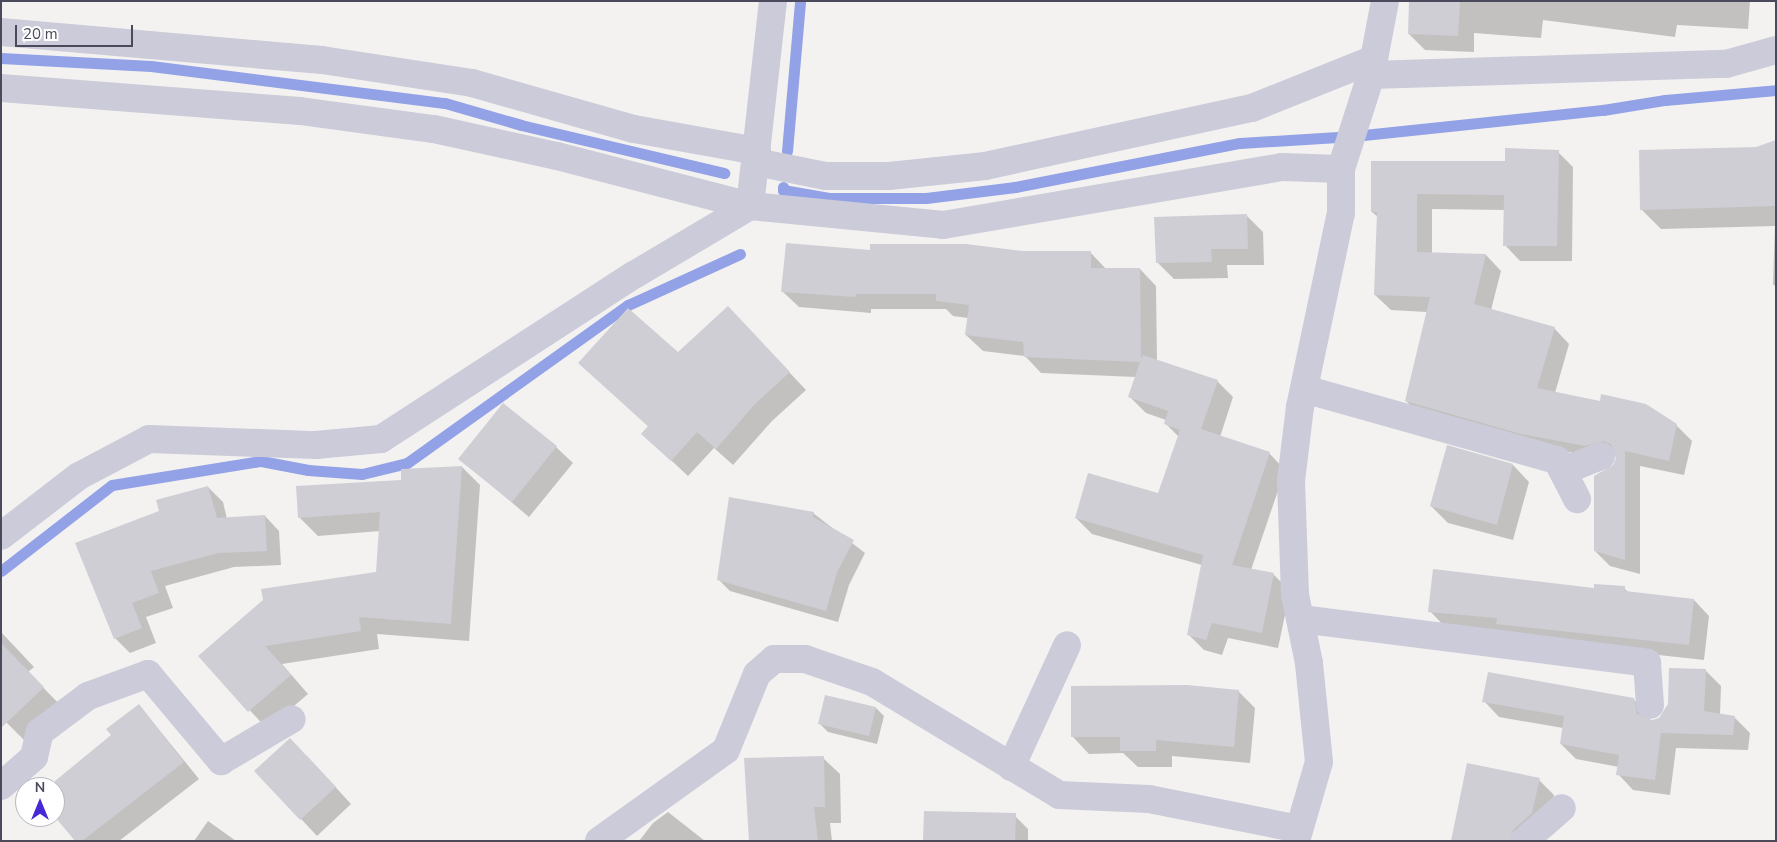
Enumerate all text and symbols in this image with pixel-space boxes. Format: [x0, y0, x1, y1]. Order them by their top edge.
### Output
scale bar [18, 15, 135, 47]
text: 20 m [23, 24, 58, 44]
north arrow [15, 777, 65, 827]
text: N [35, 778, 45, 797]

